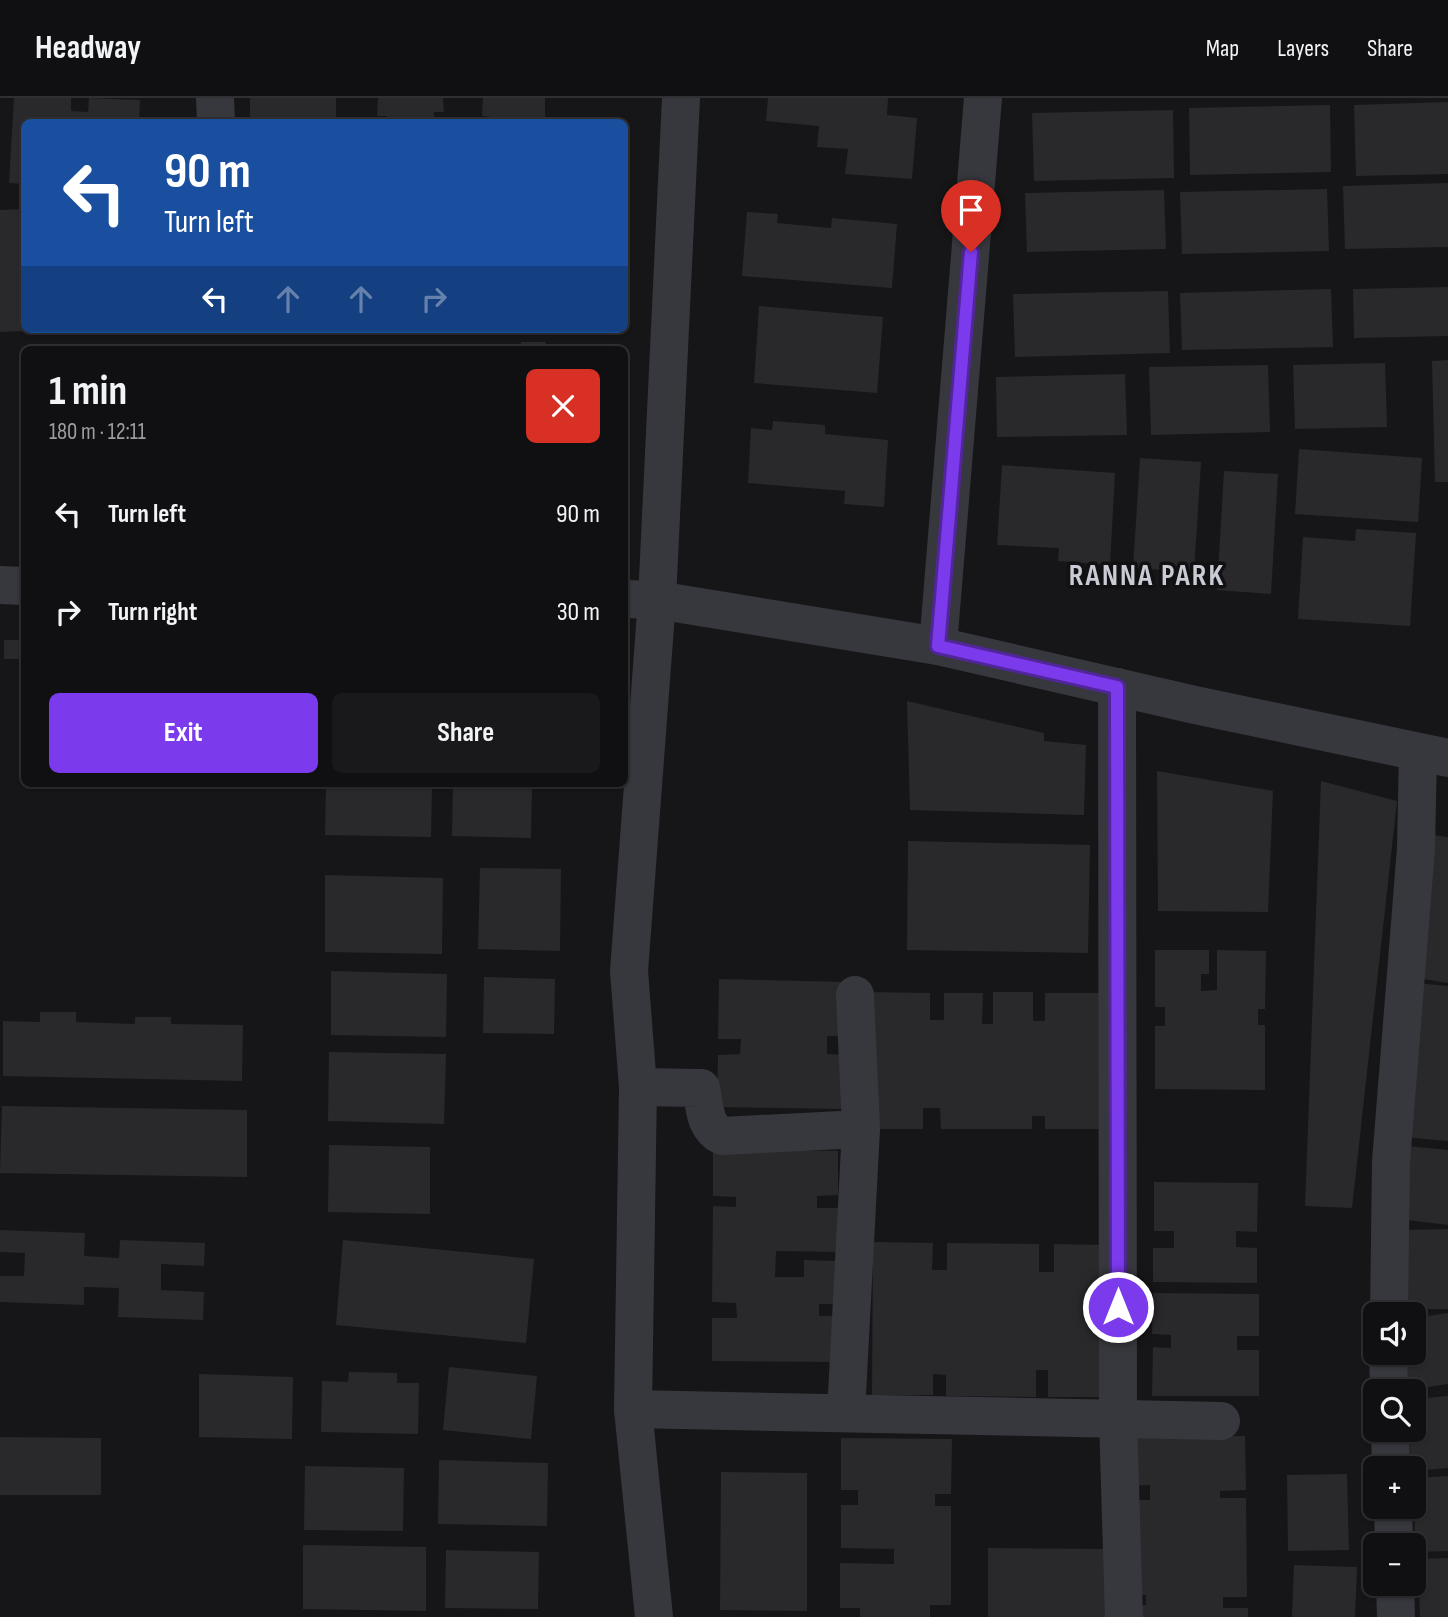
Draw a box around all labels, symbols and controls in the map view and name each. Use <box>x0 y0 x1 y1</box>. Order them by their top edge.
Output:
text: Headway <box>35 28 141 68</box>
text: Map <box>1206 34 1239 63</box>
text: Layers <box>1277 34 1329 63</box>
text: Share <box>1367 34 1413 63</box>
text: 90 m <box>164 143 251 202</box>
icon: left <box>49 147 140 238</box>
pin <box>941 180 1001 252</box>
icon: arrive <box>952 191 990 229</box>
text: Turn left <box>164 203 254 242</box>
icon: left <box>196 280 234 318</box>
icon: ahead <box>269 280 307 318</box>
icon: ahead <box>342 280 380 318</box>
icon: right <box>415 280 453 318</box>
text: 1 min <box>49 366 127 417</box>
button: close <box>526 369 600 443</box>
text: 180 m · 12:11 <box>49 418 146 446</box>
icon: left <box>49 495 87 533</box>
text: Turn left <box>108 499 186 530</box>
text: 90 m <box>556 499 600 530</box>
district label: RANNA PARK <box>1069 558 1225 594</box>
icon: right <box>49 593 87 631</box>
text: Turn right <box>108 597 197 628</box>
text: 30 m <box>557 597 600 628</box>
button: Exit <box>49 693 318 773</box>
button: Share <box>332 693 600 773</box>
position arrow <box>1081 1270 1155 1344</box>
map controls <box>1363 1302 1426 1596</box>
button: sound <box>1363 1302 1426 1365</box>
button: search <box>1363 1379 1426 1442</box>
button: + <box>1363 1456 1426 1519</box>
button: − <box>1363 1533 1426 1596</box>

